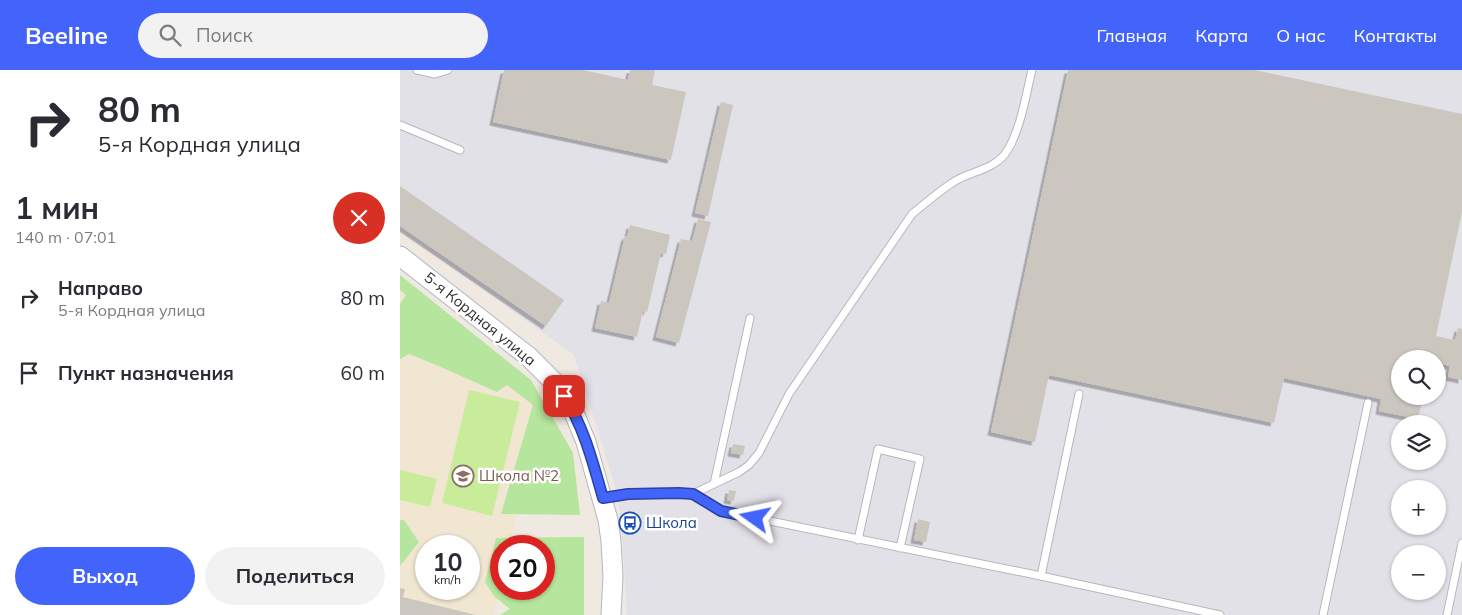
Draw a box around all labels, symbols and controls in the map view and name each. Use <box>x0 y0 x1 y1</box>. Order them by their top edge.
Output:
search box <box>138 13 488 58</box>
text: Beeline <box>25 20 108 50</box>
icon: search <box>156 21 184 49</box>
text: Поиск <box>196 23 253 47</box>
text: Главная <box>1097 24 1167 47</box>
text: Карта <box>1195 24 1248 47</box>
text: О нас <box>1276 24 1326 47</box>
text: Контакты <box>1354 24 1437 47</box>
text: 80 m <box>98 87 181 131</box>
icon: right <box>15 90 80 155</box>
text: 5-я Кордная улица <box>98 130 301 158</box>
text: 1 мин <box>15 189 99 227</box>
button: close <box>333 192 385 244</box>
text: 140 m · 07:01 <box>15 227 116 247</box>
street label: 5-я Кордная улица <box>421 268 540 370</box>
text: Направо <box>58 276 143 300</box>
icon: right <box>15 284 43 312</box>
text: 80 m <box>341 286 385 310</box>
text: 5-я Кордная улица <box>58 300 206 320</box>
map controls <box>1391 350 1446 600</box>
button: search <box>1391 350 1446 405</box>
icon: arrive <box>15 359 43 387</box>
text: Пункт назначения <box>58 361 234 385</box>
text: 60 m <box>341 361 385 385</box>
pin <box>543 375 585 417</box>
icon: arrive <box>550 382 578 410</box>
button: layers <box>1391 415 1446 470</box>
school or university icon: Школа №2 <box>451 464 475 488</box>
place label: Школа №2 <box>479 466 559 485</box>
button: + <box>1391 480 1446 535</box>
position arrow <box>728 491 780 543</box>
bus stop icon: Школа <box>618 511 642 535</box>
place label: Школа <box>646 513 697 532</box>
speed limit sign: 20 <box>490 535 555 600</box>
button: − <box>1391 545 1446 600</box>
text: 10 <box>432 546 463 577</box>
button: Выход <box>15 547 195 605</box>
button: Поделиться <box>205 547 385 605</box>
text: km/h <box>434 572 461 587</box>

